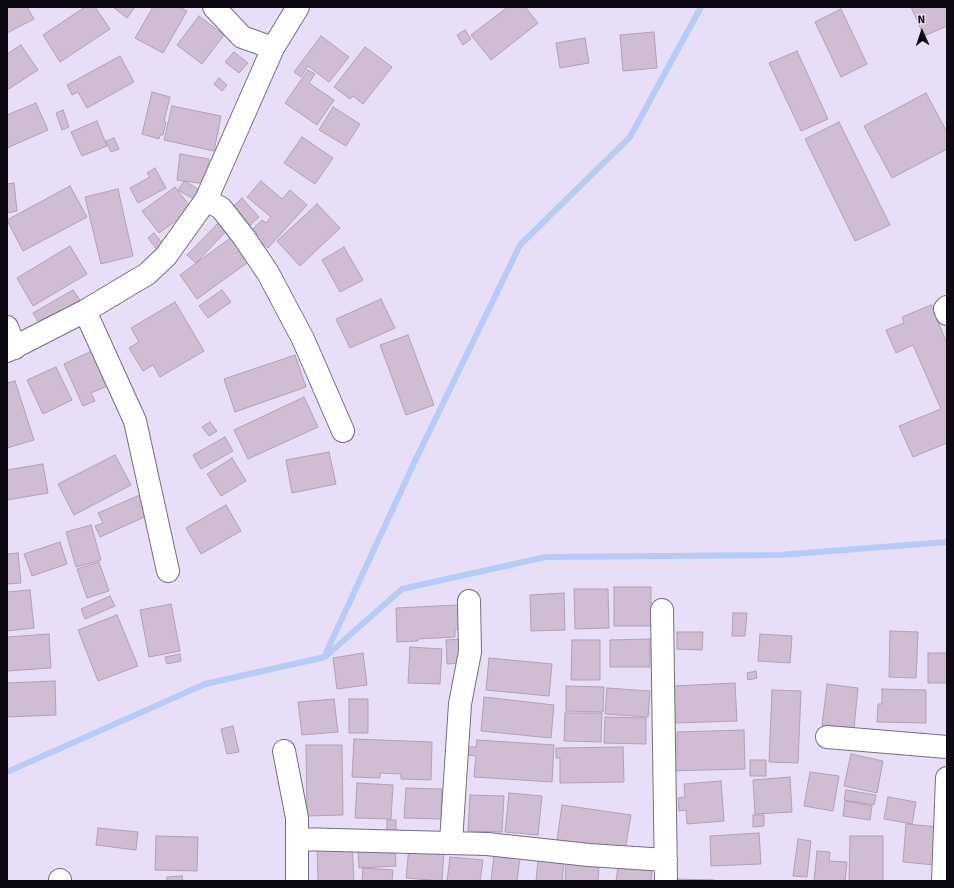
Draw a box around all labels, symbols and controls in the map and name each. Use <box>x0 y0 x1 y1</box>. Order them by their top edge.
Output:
north arrow <box>902 12 942 52</box>
text: N <box>917 13 926 26</box>

